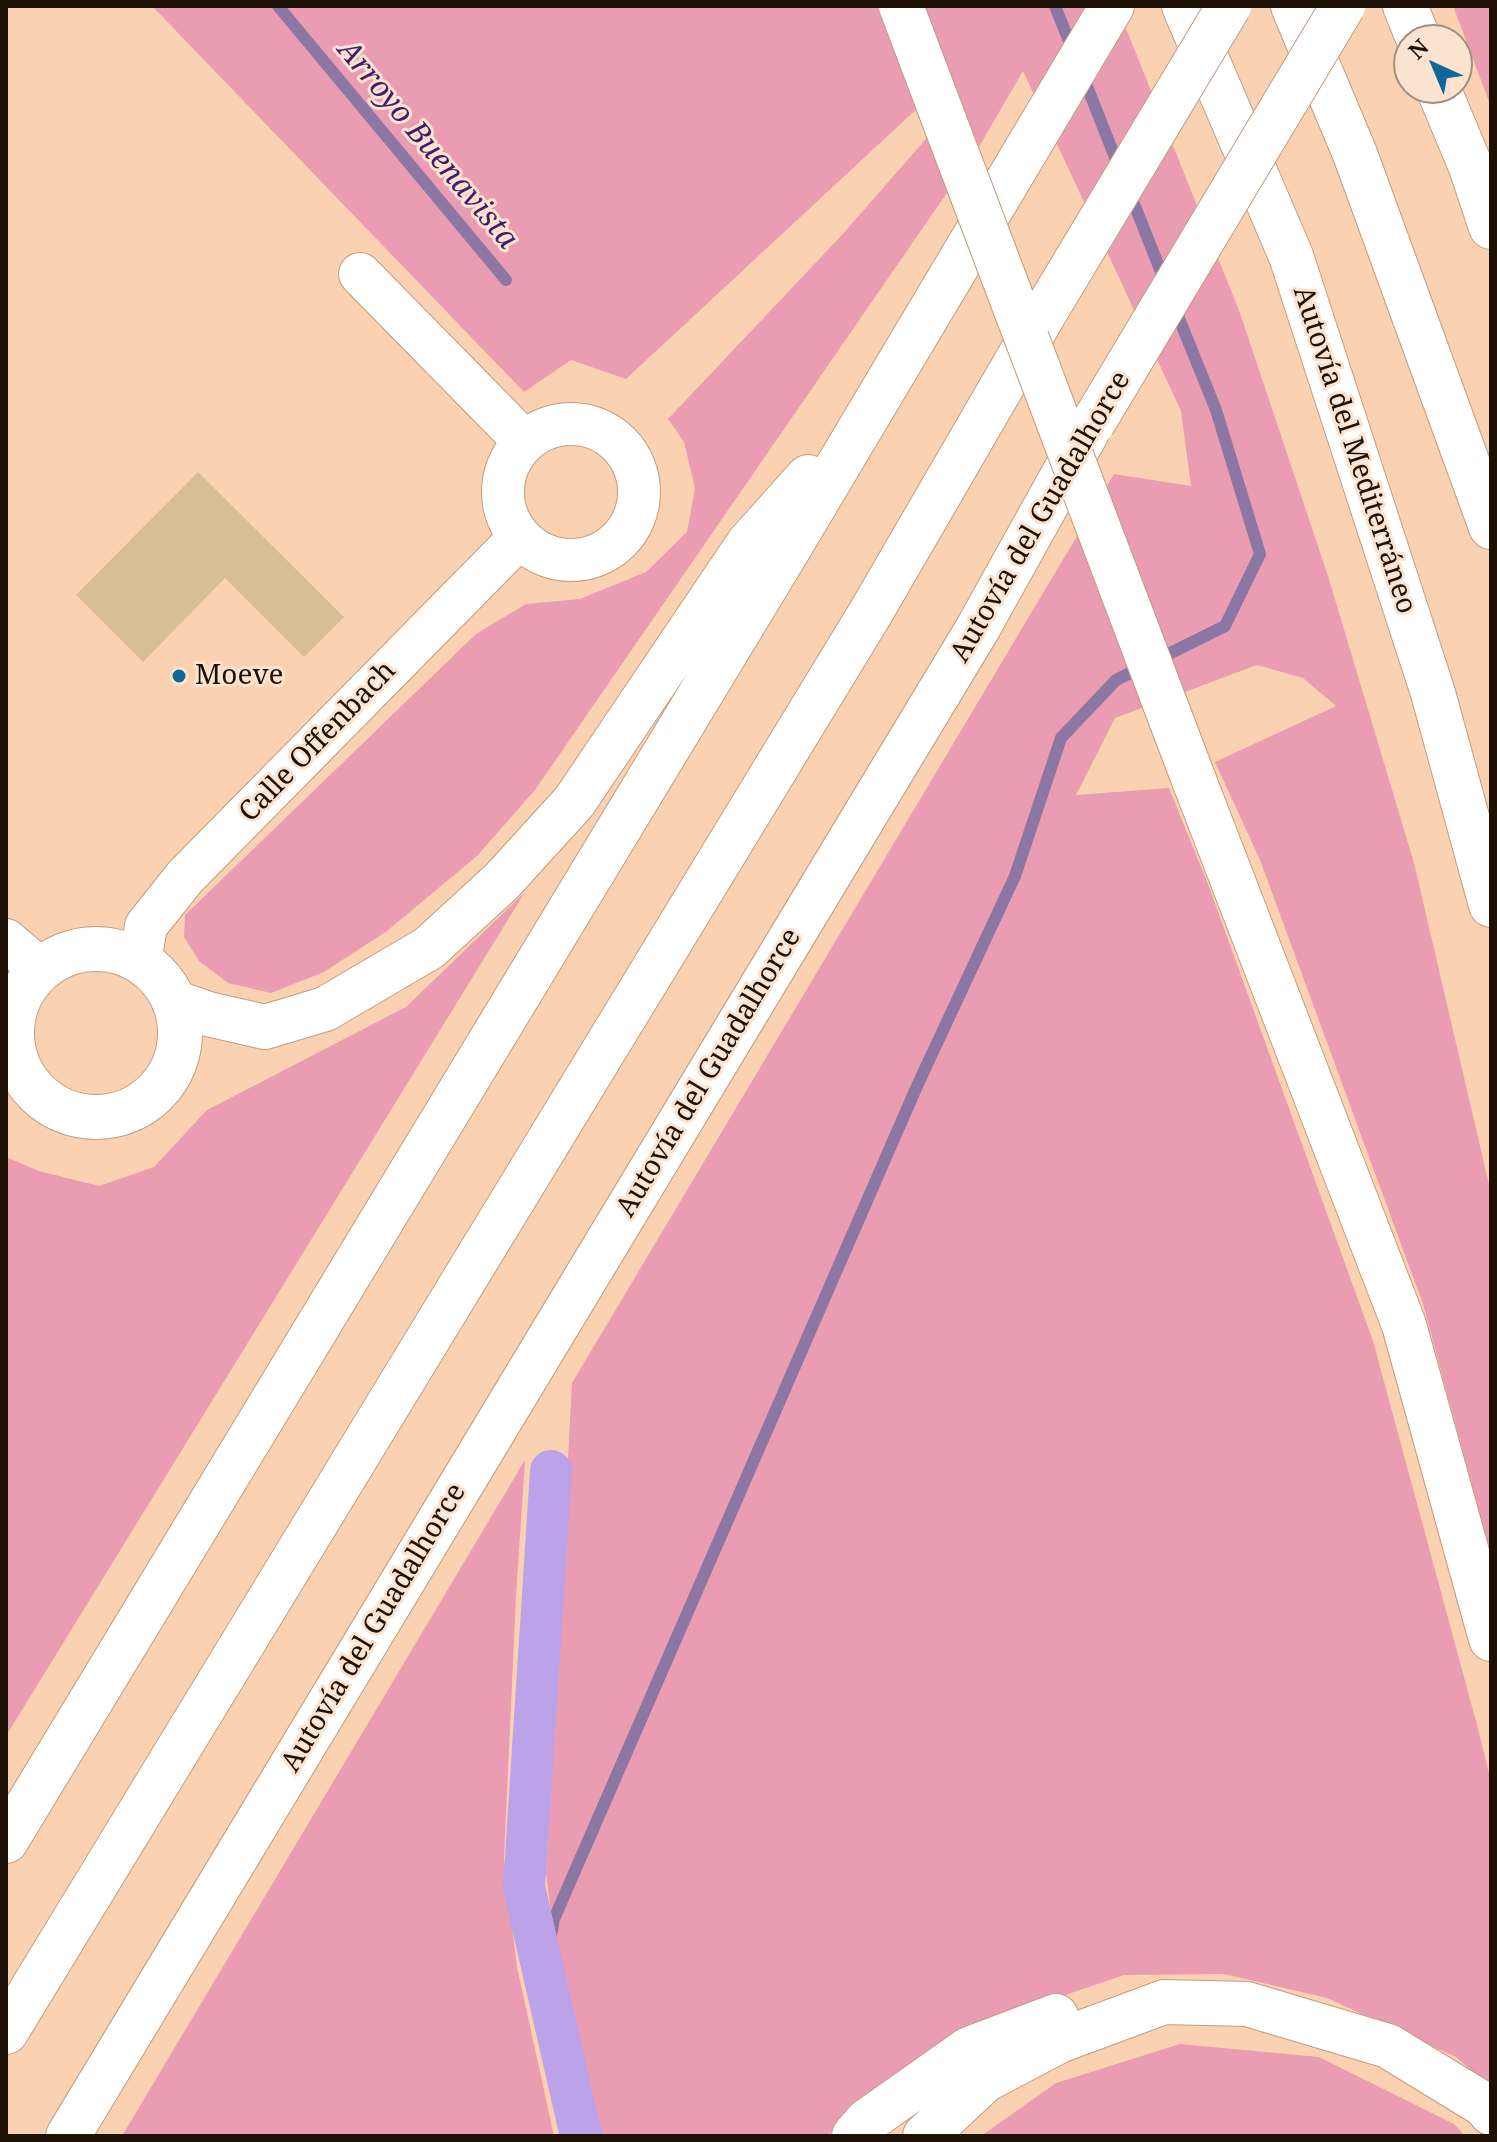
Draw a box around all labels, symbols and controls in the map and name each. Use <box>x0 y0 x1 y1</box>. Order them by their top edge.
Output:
north arrow <box>1393 24 1473 104</box>
text: N <box>1401 31 1434 65</box>
water label: Arroyo Buenavista <box>329 33 525 257</box>
street label: Autovía del Mediterráneo <box>1285 282 1423 618</box>
street label: Autovía del Guadalhorce <box>944 366 1138 668</box>
street label: Calle Offenbach <box>233 655 403 829</box>
place label: Moeve <box>195 659 284 693</box>
marker: Moeve <box>170 667 188 685</box>
street label: Autovía del Guadalhorce <box>610 923 808 1223</box>
street label: Autovía del Guadalhorce <box>275 1478 473 1778</box>

